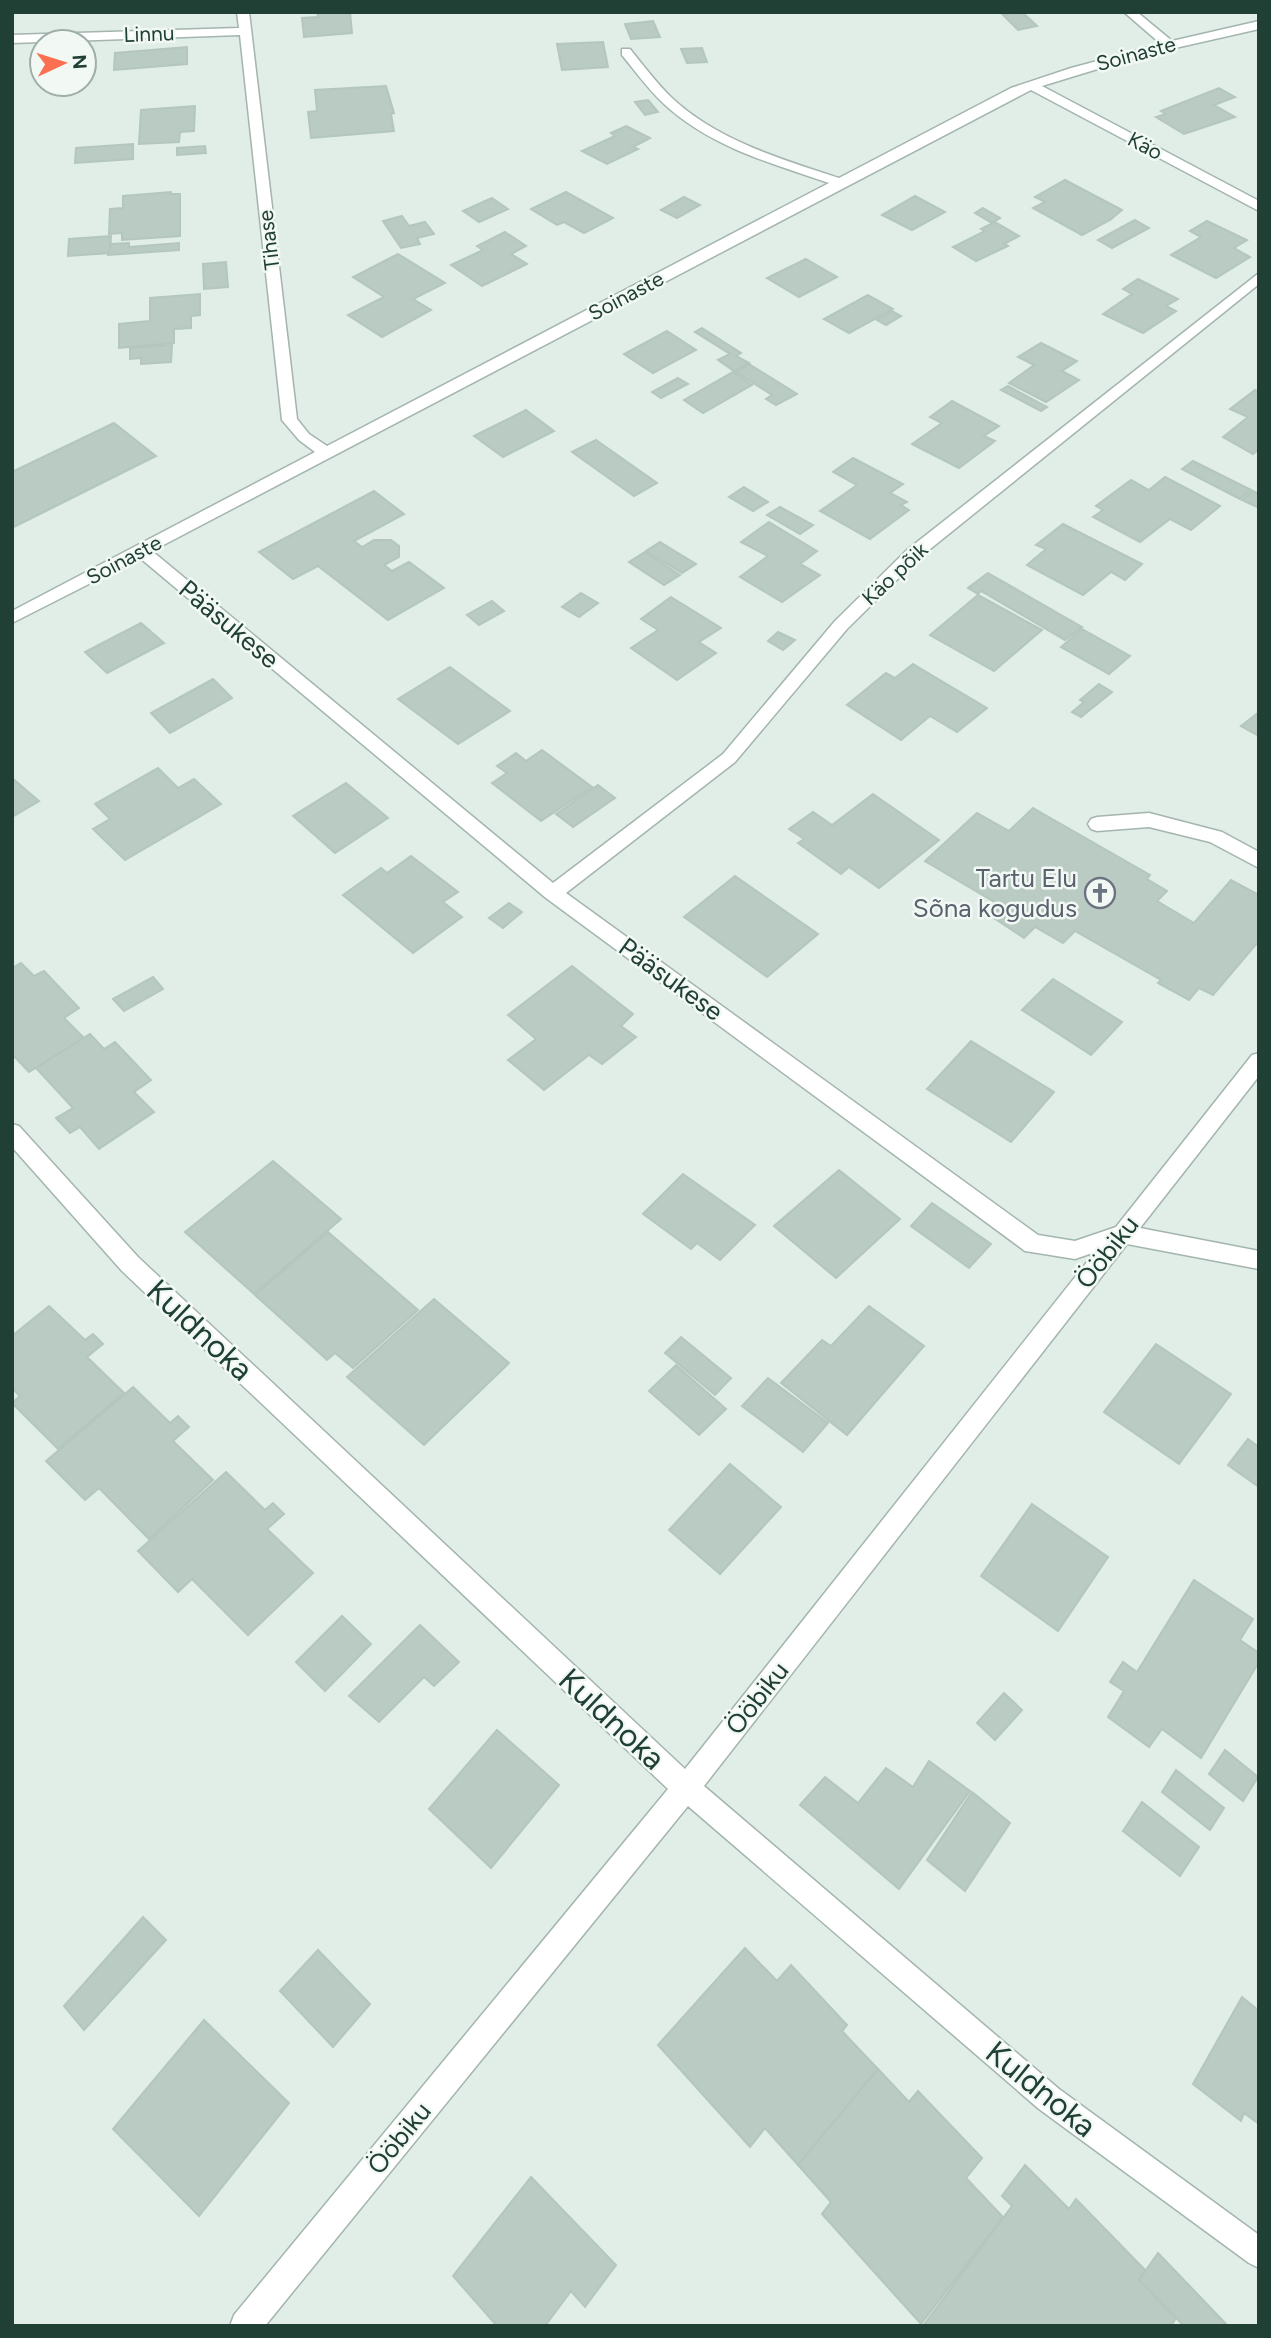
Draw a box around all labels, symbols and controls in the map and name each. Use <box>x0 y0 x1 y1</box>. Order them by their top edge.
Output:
street label: Linnu <box>123 20 175 47</box>
north arrow <box>28 28 98 98</box>
street label: Soinaste <box>1093 31 1178 76</box>
text: N <box>67 54 91 70</box>
street label: Käo <box>1124 126 1167 165</box>
street label: Tihase <box>252 209 285 271</box>
street label: Soinaste <box>584 265 668 326</box>
street label: Soinaste <box>82 529 166 590</box>
street label: Käo põik <box>857 536 933 610</box>
street label: Pääsukese <box>172 573 286 675</box>
place label: Tartu Elu Sõna kogudus <box>913 862 1077 924</box>
church icon: Tartu Elu Sõna kogudus <box>1083 876 1117 910</box>
street label: Pääsukese <box>613 930 729 1028</box>
street label: Ööbiku <box>1069 1209 1145 1295</box>
street label: Kuldnoka <box>139 1271 261 1389</box>
street label: Ööbiku <box>719 1655 795 1741</box>
street label: Kuldnoka <box>551 1660 673 1778</box>
street label: Kuldnoka <box>978 2033 1104 2145</box>
street label: Ööbiku <box>360 2095 438 2181</box>

